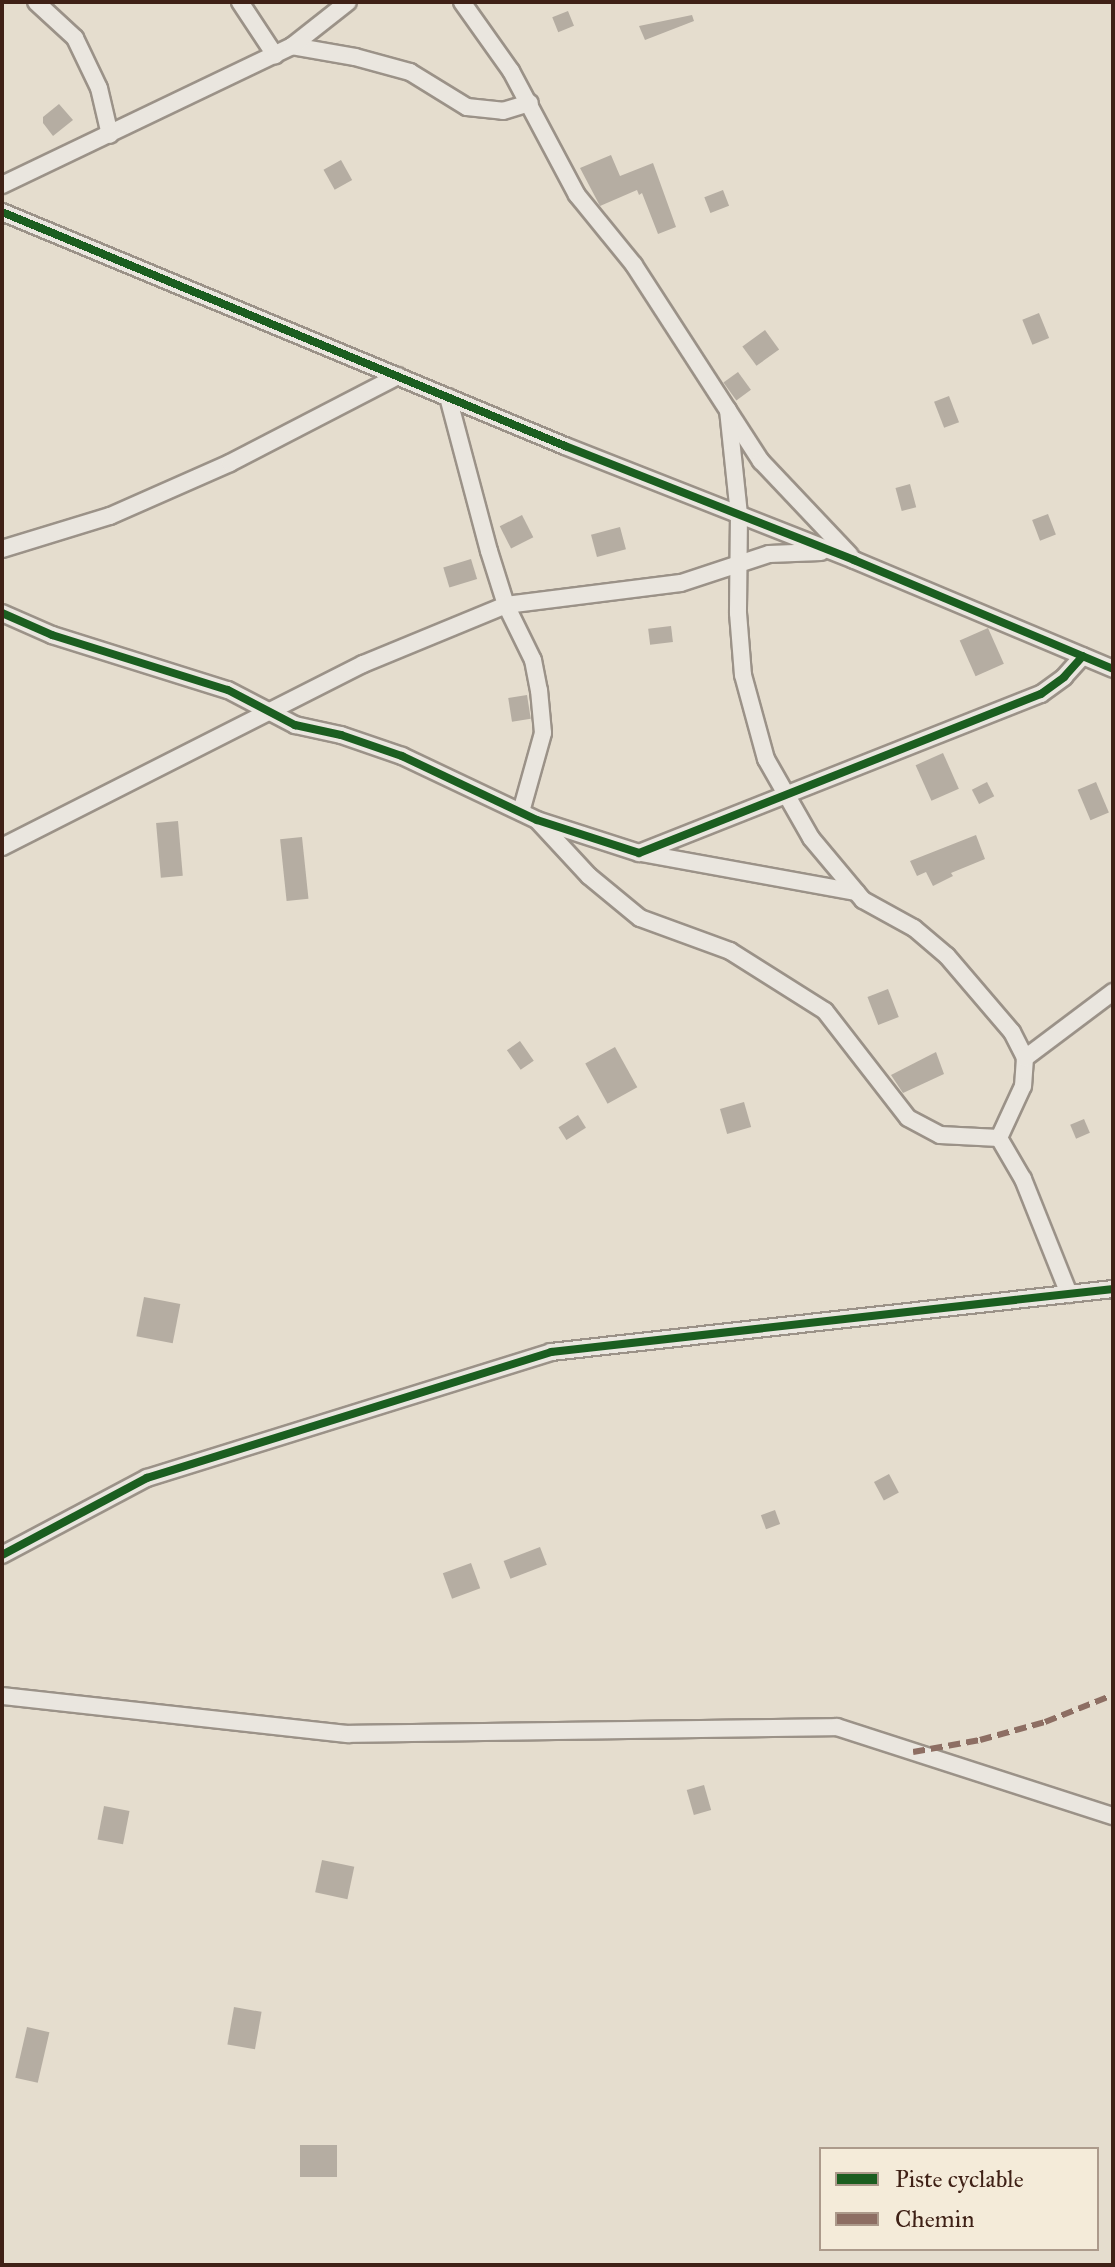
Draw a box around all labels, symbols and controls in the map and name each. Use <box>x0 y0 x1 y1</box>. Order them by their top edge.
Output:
legend <box>819 2147 1099 2251</box>
text: Piste cyclable <box>895 2164 1024 2194</box>
text: Chemin <box>895 2204 974 2234</box>

